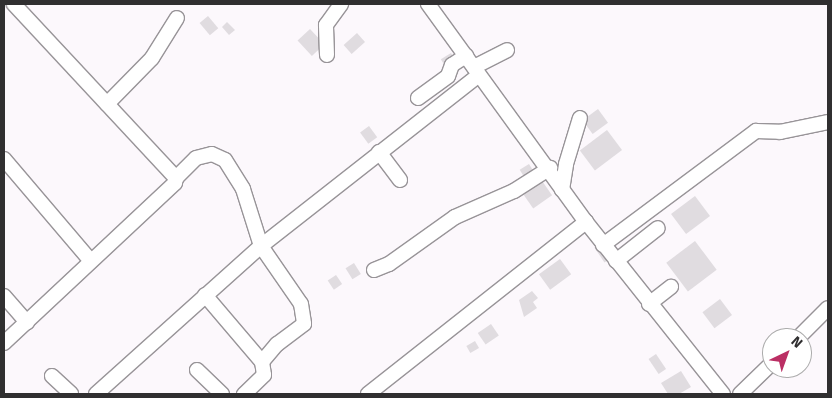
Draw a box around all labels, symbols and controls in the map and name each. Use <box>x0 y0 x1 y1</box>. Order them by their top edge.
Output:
north arrow <box>762 328 812 378</box>
text: N <box>788 333 806 352</box>

